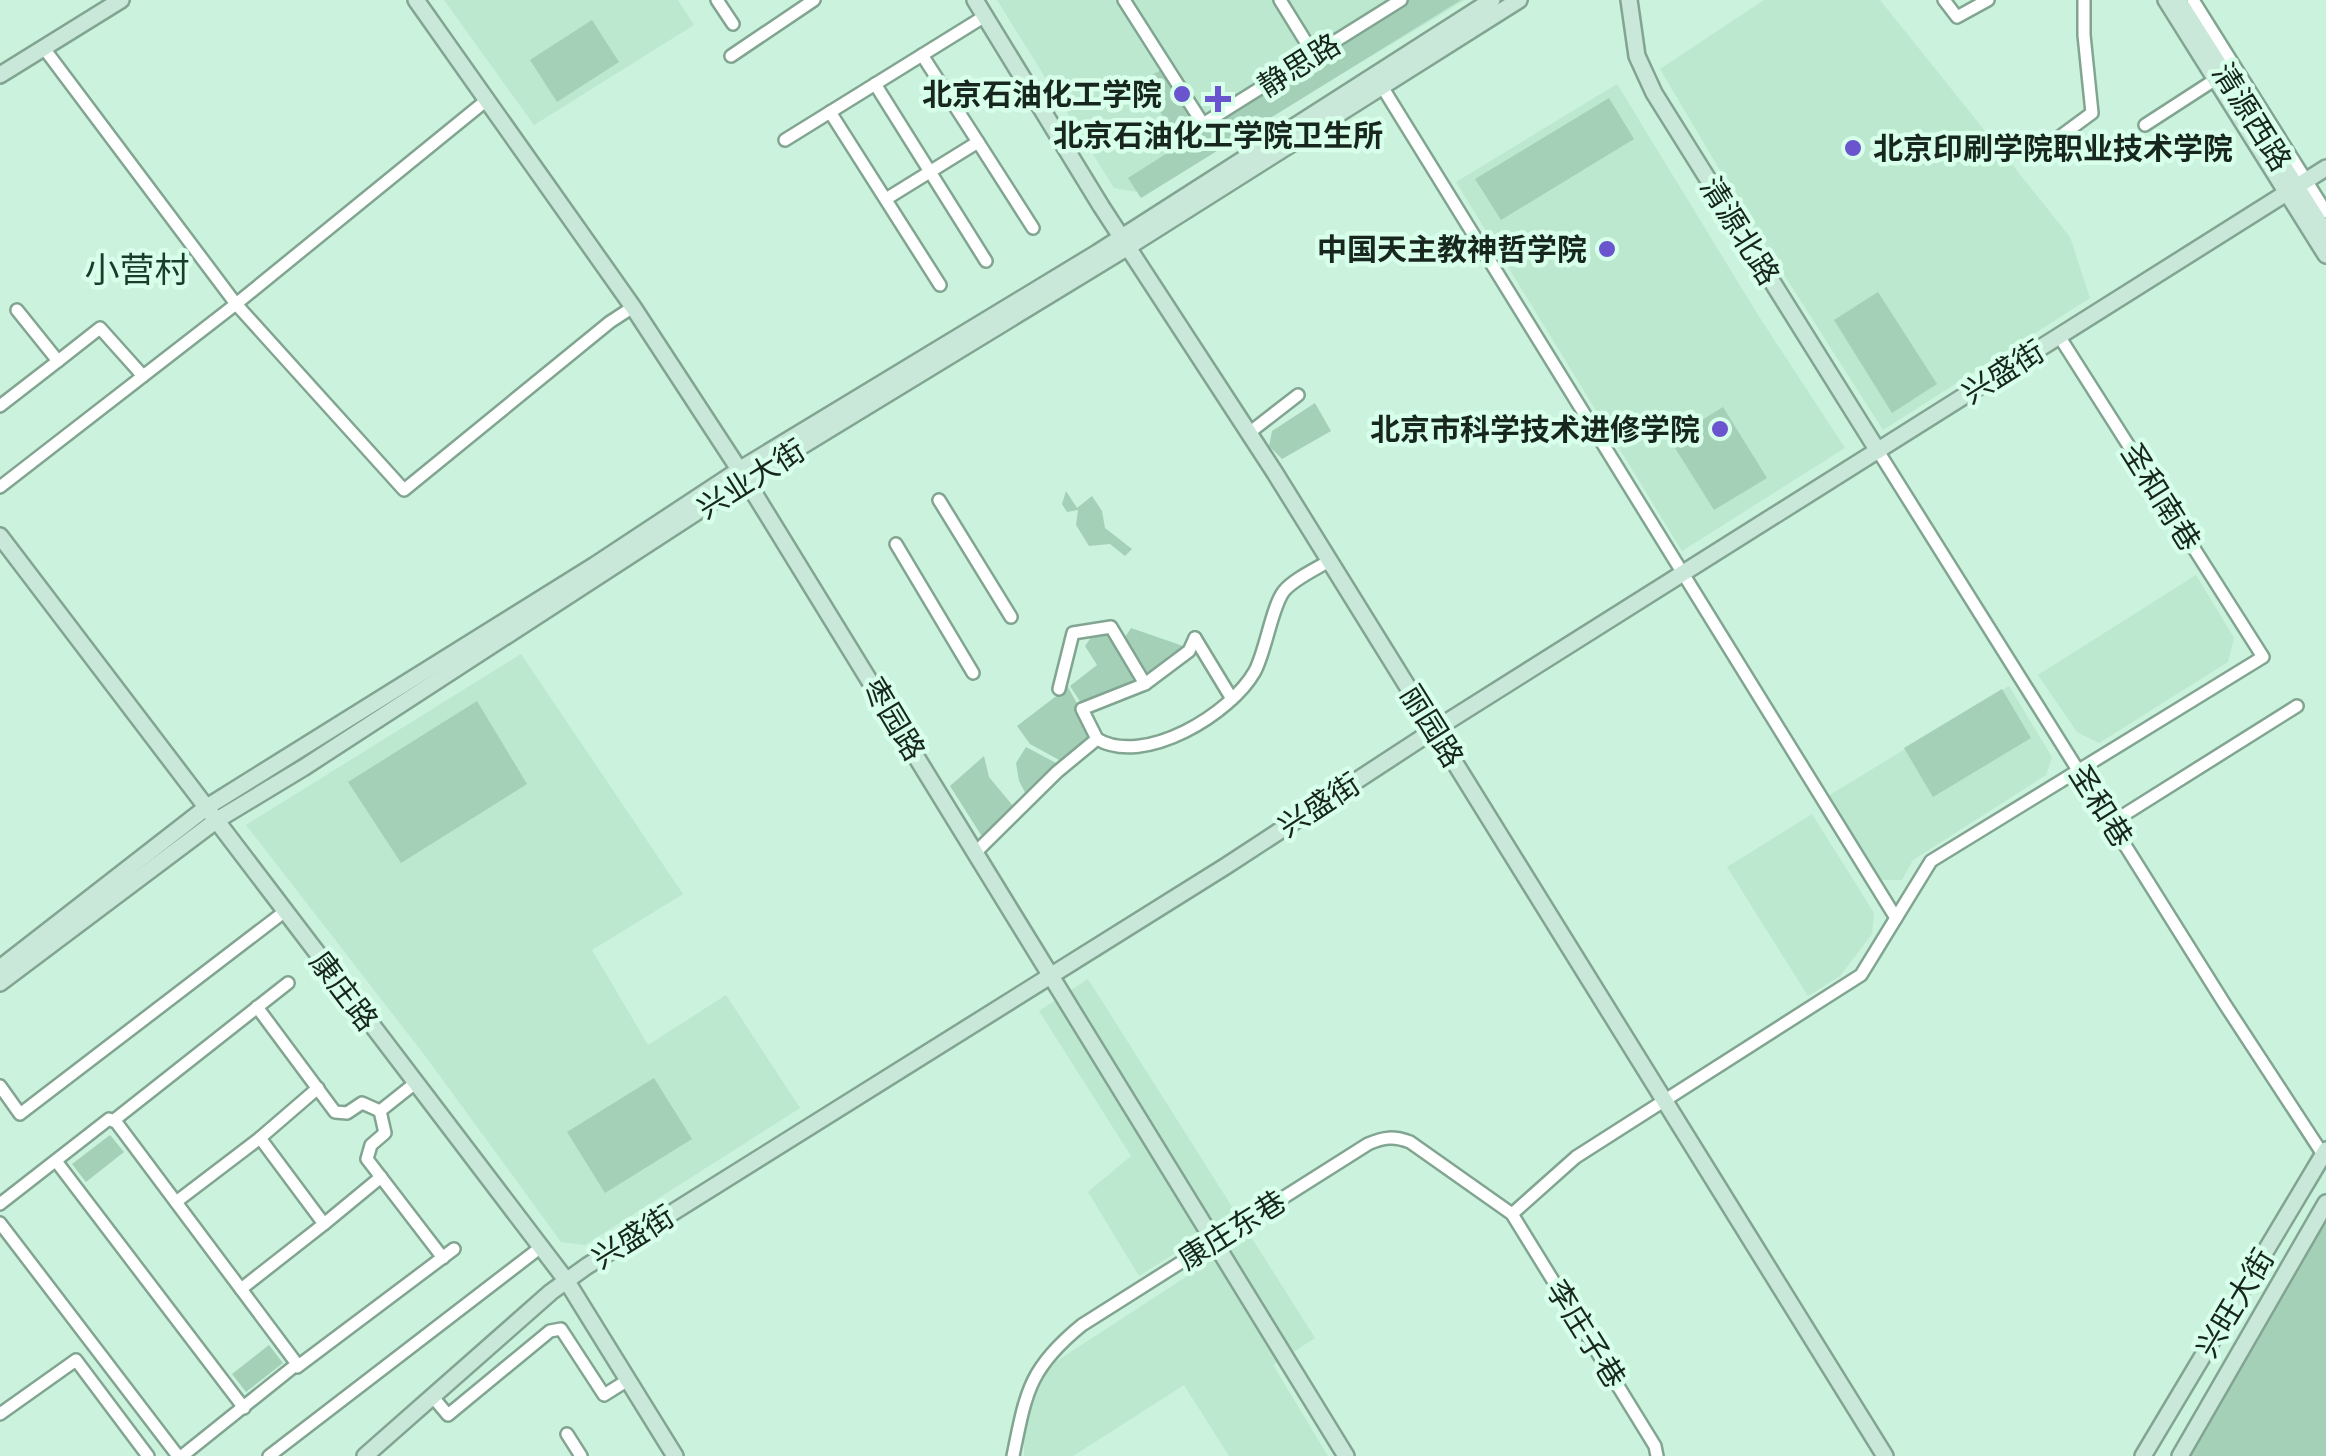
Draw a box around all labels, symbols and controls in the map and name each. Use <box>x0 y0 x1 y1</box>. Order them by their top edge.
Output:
street label: 静思路 <box>1251 25 1347 105</box>
street label: 清源西路 <box>2205 56 2299 178</box>
place label: 北京石油化工学院 <box>922 76 1162 113</box>
marker: 北京石油化工学院 <box>1171 83 1193 105</box>
marker: 北京石油化工学院卫生所 <box>1205 86 1231 112</box>
place label: 北京石油化工学院卫生所 <box>1053 117 1383 154</box>
place label: 北京印刷学院职业技术学院 <box>1873 130 2233 167</box>
marker: 北京印刷学院职业技术学院 <box>1842 137 1864 159</box>
street label: 清源北路 <box>1693 170 1787 292</box>
place label: 中国天主教神哲学院 <box>1317 231 1587 268</box>
marker: 中国天主教神哲学院 <box>1596 238 1618 260</box>
district label: 小营村 <box>84 249 190 291</box>
street label: 兴盛街 <box>1955 332 2051 412</box>
place label: 北京市科学技术进修学院 <box>1370 411 1700 448</box>
marker: 北京市科学技术进修学院 <box>1709 418 1731 440</box>
street label: 兴业大街 <box>690 432 812 526</box>
street label: 圣和南巷 <box>2114 436 2208 558</box>
street label: 枣园路 <box>855 671 933 767</box>
street label: 丽园路 <box>1392 678 1472 774</box>
street label: 圣和巷 <box>2061 758 2141 854</box>
street label: 兴盛街 <box>1271 765 1367 845</box>
street label: 康庄路 <box>302 944 386 1038</box>
street label: 康庄东巷 <box>1171 1183 1293 1277</box>
street label: 兴盛街 <box>585 1197 681 1277</box>
street label: 兴旺大街 <box>2188 1242 2282 1364</box>
street label: 李庄子巷 <box>1539 1273 1633 1395</box>

